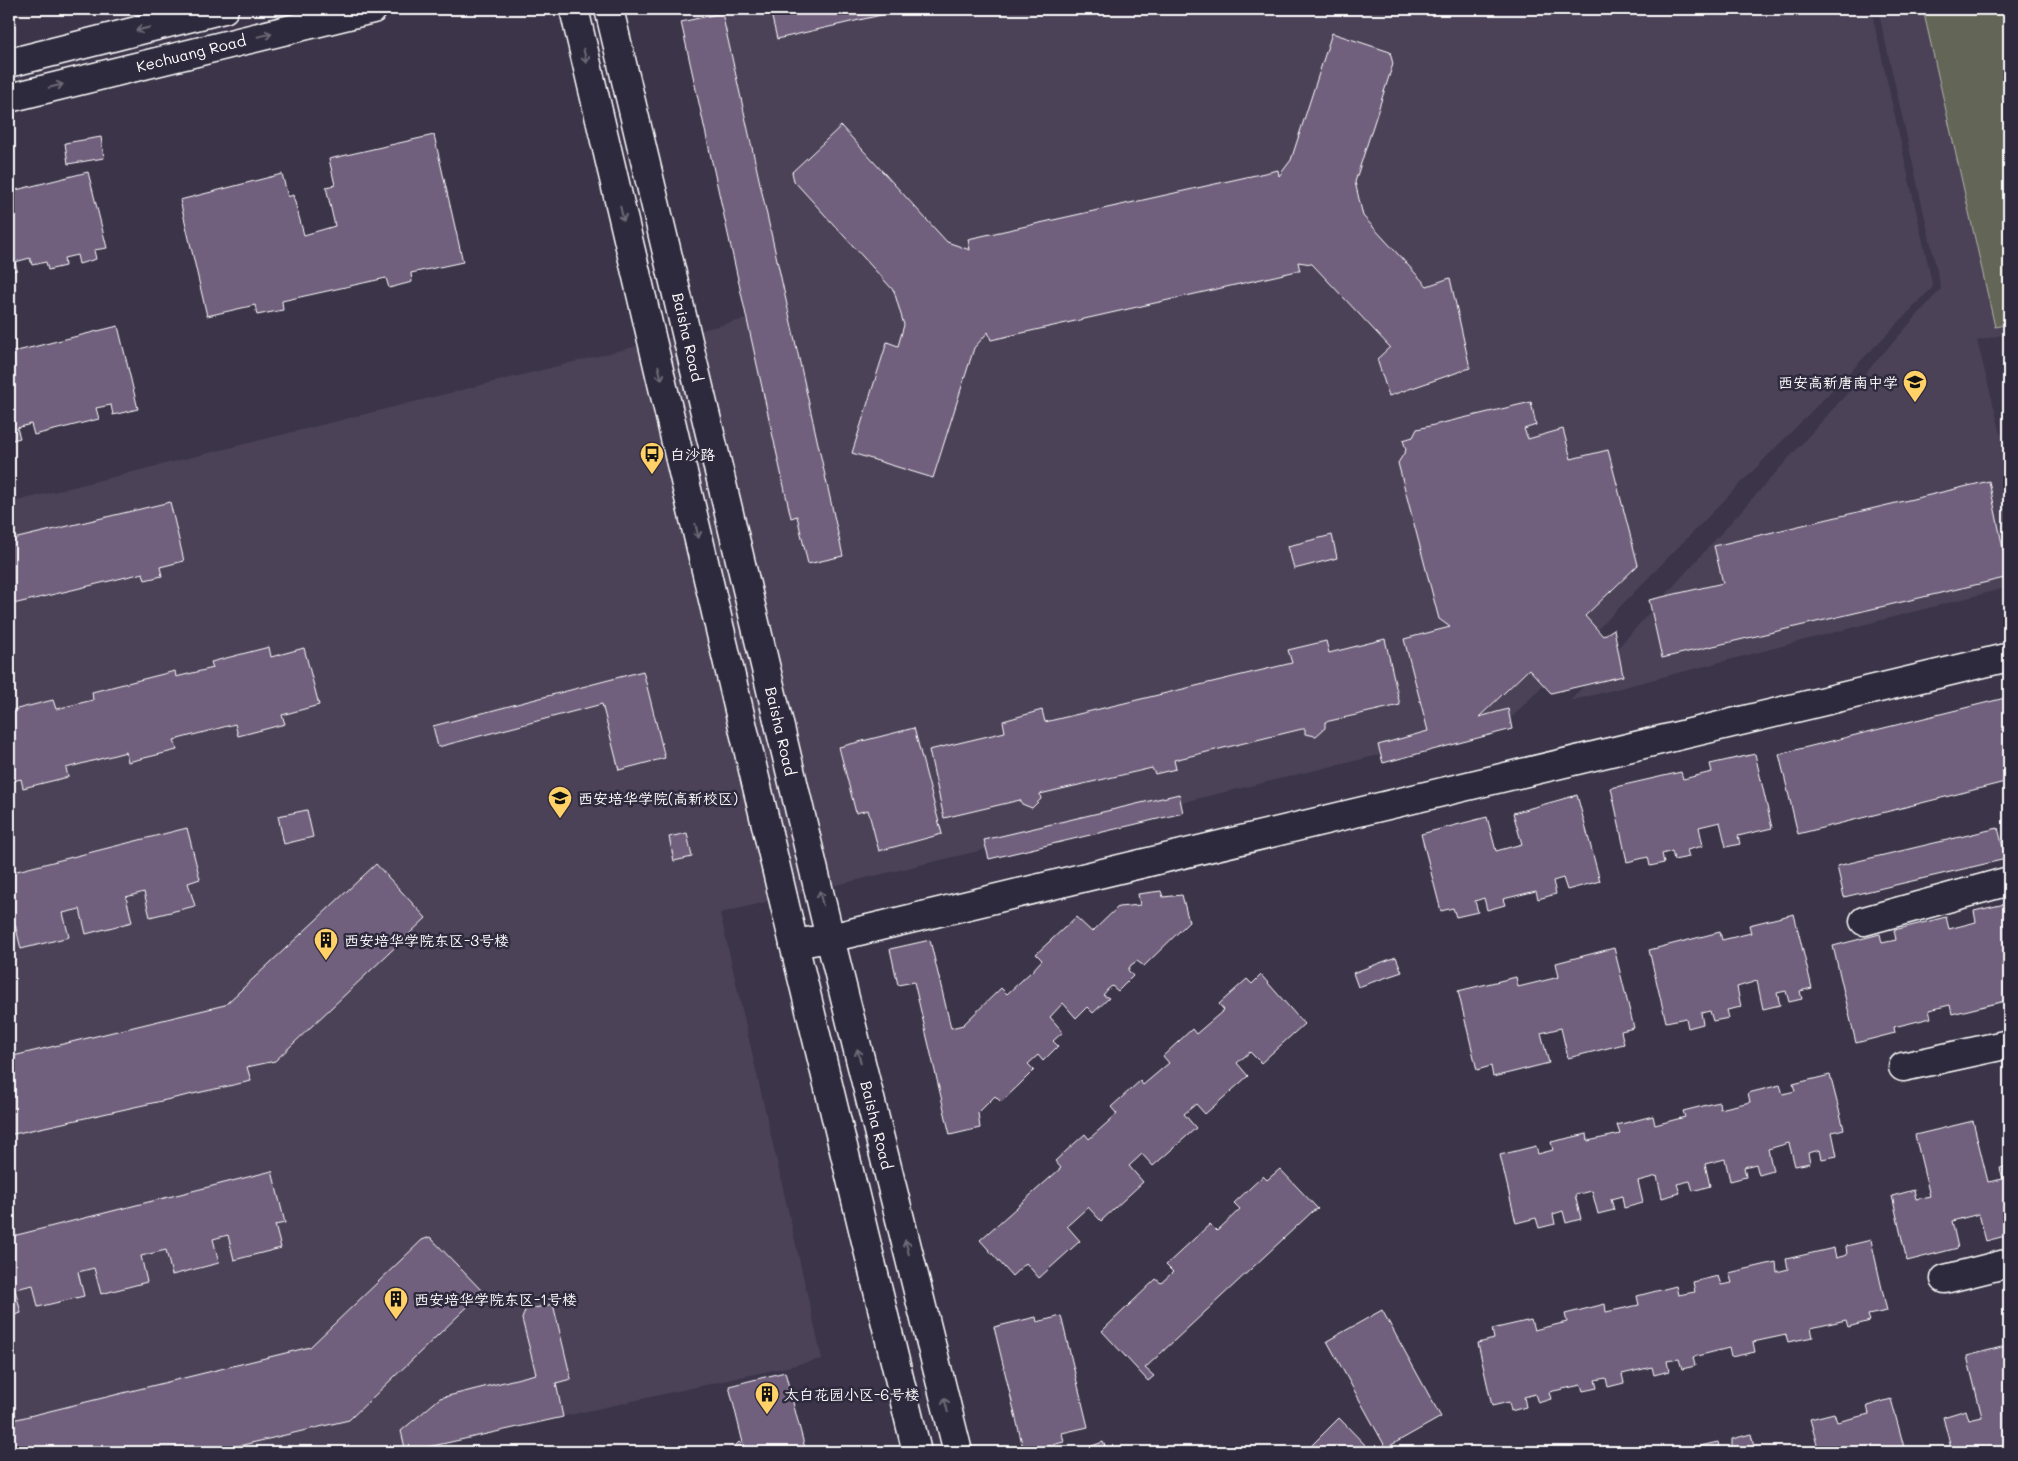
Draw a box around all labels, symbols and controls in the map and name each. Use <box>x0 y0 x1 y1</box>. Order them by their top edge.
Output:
one-way arrow <box>136 25 152 34</box>
street label: Kechuang Road <box>134 30 248 76</box>
one-way arrow <box>256 30 272 39</box>
one-way arrow <box>581 48 590 64</box>
one-way arrow <box>48 81 64 91</box>
one-way arrow <box>618 206 627 222</box>
street label: Baisha Road <box>668 291 708 383</box>
one-way arrow <box>656 364 665 380</box>
school or university icon: 西安高新唐南中学 <box>1902 369 1928 403</box>
place label: 西安高新唐南中学 <box>1778 372 1898 392</box>
bus stop icon: 白沙路 <box>639 441 665 475</box>
place label: 白沙路 <box>670 444 715 464</box>
one-way arrow <box>693 522 702 538</box>
street label: Baisha Road <box>761 685 801 777</box>
school or university icon: 西安培华学院(高新校区) <box>547 785 573 819</box>
place label: 西安培华学院(高新校区) <box>578 788 738 808</box>
one-way arrow <box>816 890 825 906</box>
building icon: 西安培华学院东区-3号楼 <box>313 927 339 961</box>
place label: 西安培华学院东区-3号楼 <box>344 930 509 950</box>
one-way arrow <box>854 1048 863 1064</box>
street label: Baisha Road <box>856 1079 898 1171</box>
one-way arrow <box>902 1240 911 1256</box>
building icon: 西安培华学院东区-1号楼 <box>383 1286 409 1320</box>
place label: 西安培华学院东区-1号楼 <box>414 1289 577 1309</box>
building icon: 太白花园小区-6号楼 <box>754 1381 780 1415</box>
place label: 太白花园小区-6号楼 <box>784 1384 919 1404</box>
one-way arrow <box>941 1397 950 1413</box>

